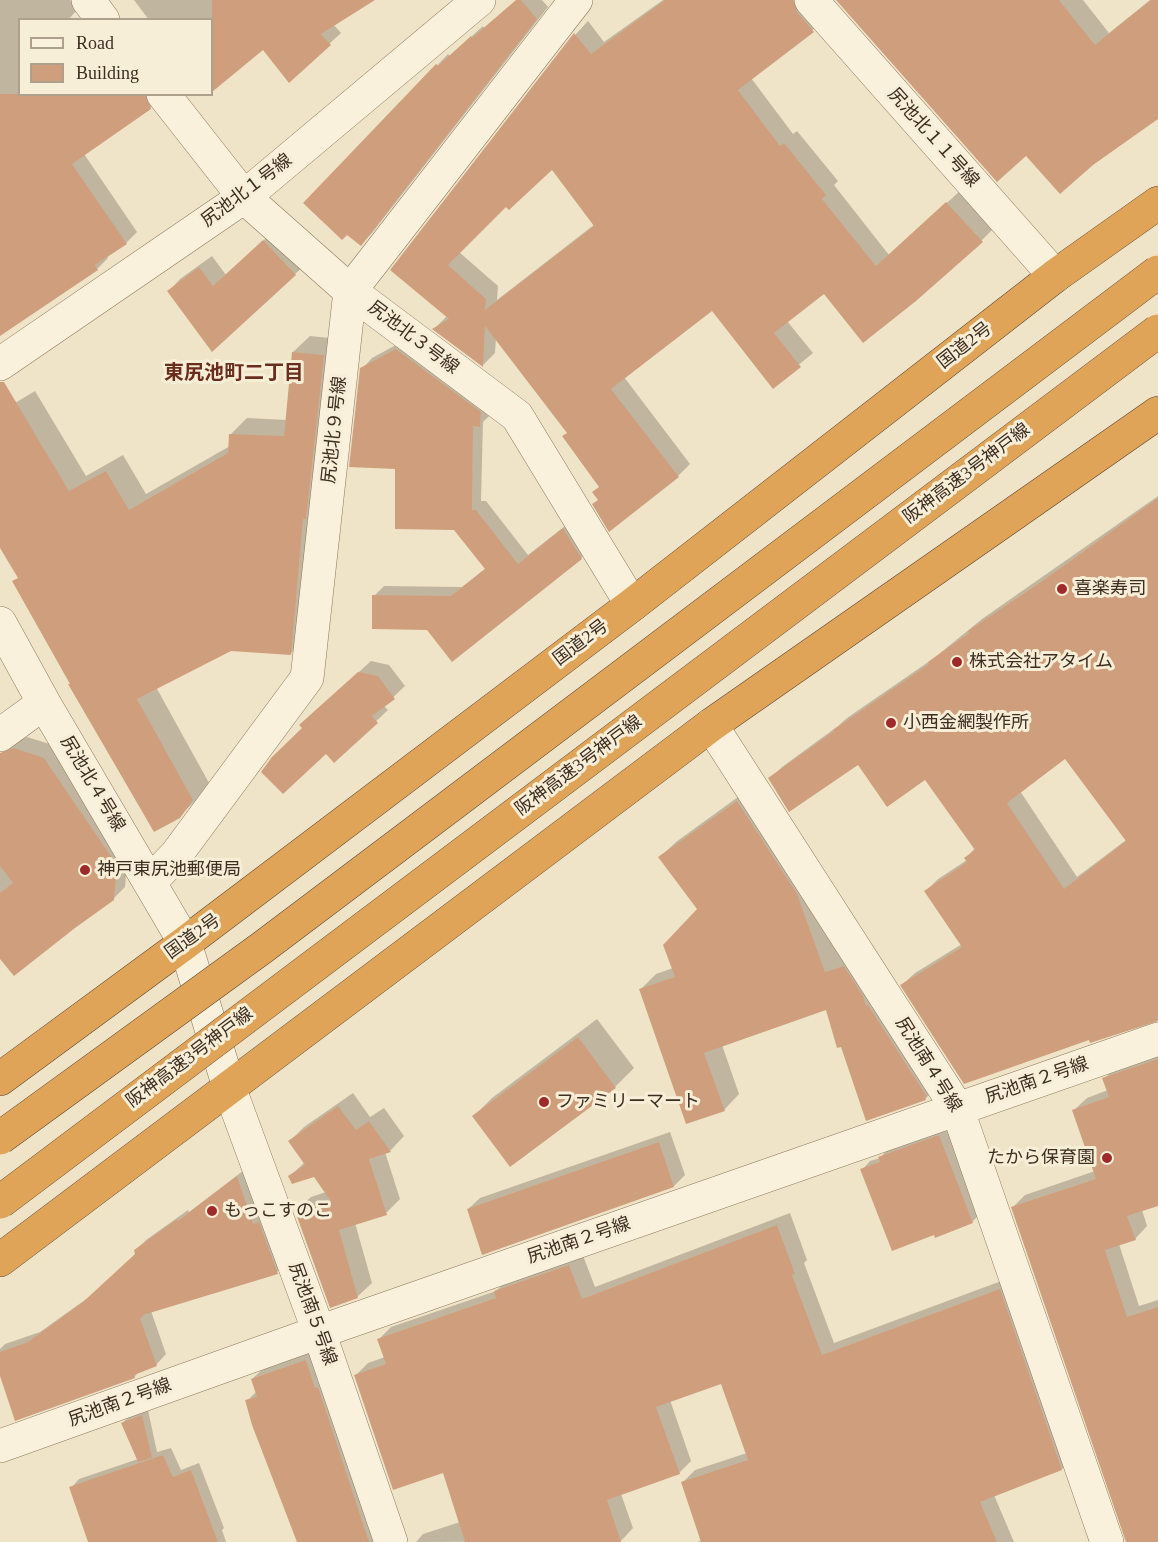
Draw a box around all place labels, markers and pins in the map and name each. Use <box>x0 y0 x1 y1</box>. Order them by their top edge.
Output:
place label: 喜楽寿司 <box>1074 578 1146 600</box>
marker: 喜楽寿司 <box>1055 582 1069 596</box>
place label: 株式会社アタイム <box>969 651 1113 673</box>
marker: 株式会社アタイム <box>950 655 964 669</box>
place label: 小西金網製作所 <box>903 712 1029 734</box>
marker: 小西金網製作所 <box>884 716 898 730</box>
place label: 神戸東尻池郵便局 <box>97 859 241 881</box>
marker: 神戸東尻池郵便局 <box>78 863 92 877</box>
place label: ファミリーマート <box>556 1091 700 1113</box>
marker: ファミリーマート <box>537 1095 551 1109</box>
place label: たから保育園 <box>987 1147 1095 1169</box>
marker: たから保育園 <box>1100 1151 1114 1165</box>
place label: もっこすのこ <box>224 1200 332 1222</box>
marker: もっこすのこ <box>205 1204 219 1218</box>

